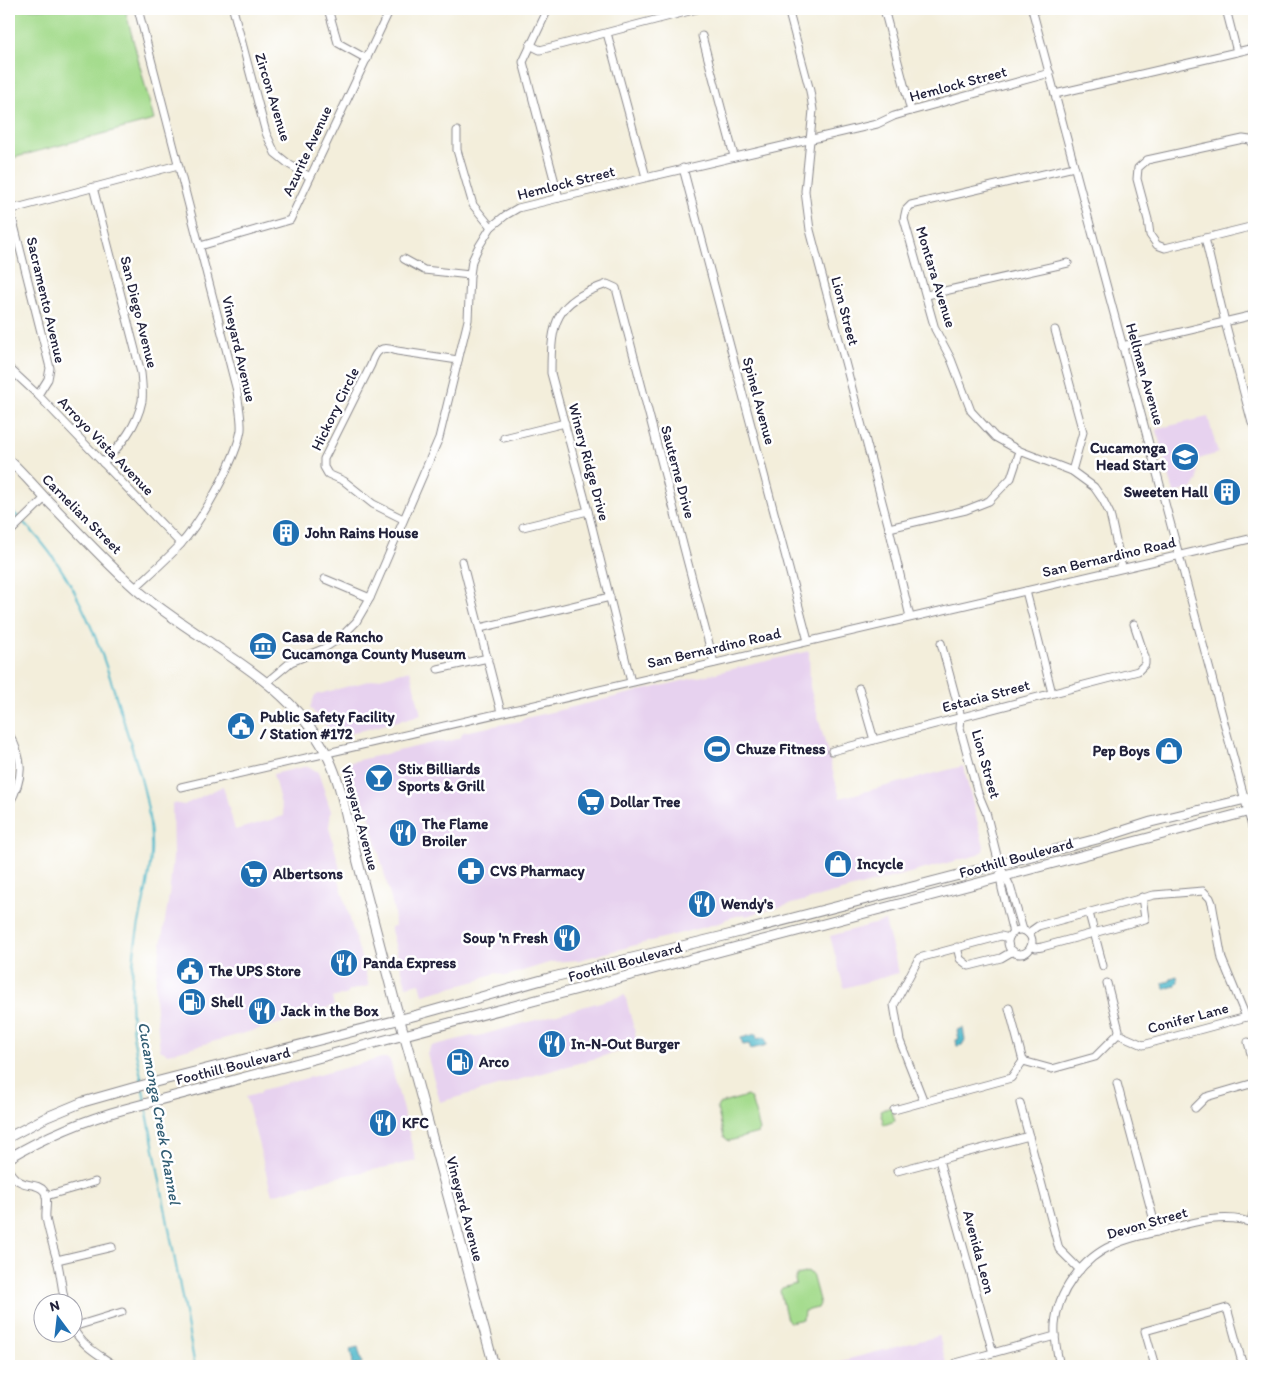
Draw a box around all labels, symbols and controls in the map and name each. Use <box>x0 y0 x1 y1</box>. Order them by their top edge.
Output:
street label: Zircon Avenue <box>251 51 295 143</box>
street label: Hemlock Street <box>907 62 1009 106</box>
street label: Azurite Avenue <box>278 103 336 199</box>
street label: Hemlock Street <box>515 162 617 204</box>
street label: Montara Avenue <box>912 224 960 330</box>
street label: Sacramento Avenue <box>23 235 69 365</box>
street label: San Diego Avenue <box>116 254 162 370</box>
street label: Lion Street <box>827 274 863 348</box>
street label: Vineyard Avenue <box>218 294 260 404</box>
street label: Hellman Avenue <box>1122 321 1168 427</box>
street label: Spinel Avenue <box>739 355 779 447</box>
street label: Hickory Circle <box>307 364 363 454</box>
street label: Arroyo Vista Avenue <box>54 393 158 499</box>
street label: Winery Ridge Drive <box>565 401 613 523</box>
street label: Sauterne Drive <box>657 423 699 521</box>
place label: Cucamonga Head Start <box>1090 439 1166 474</box>
school or university icon: Cucamonga Head Start <box>1170 442 1200 472</box>
street label: Carnelian Street <box>38 470 126 558</box>
building icon: Sweeten Hall <box>1212 477 1242 507</box>
place label: Sweeten Hall <box>1124 483 1209 501</box>
building icon: John Rains House <box>271 518 301 548</box>
place label: John Rains House <box>304 524 418 542</box>
street label: San Bernardino Road <box>1040 533 1178 581</box>
street label: San Bernardino Road <box>645 624 783 672</box>
place label: Casa de Rancho Cucamonga County Museum <box>282 628 466 664</box>
museum icon: Casa de Rancho Cucamonga County Museum <box>248 631 278 661</box>
street label: Estacia Street <box>940 676 1032 716</box>
place label: Public Safety Facility / Station #172 <box>259 708 396 743</box>
public building icon: Public Safety Facility / Station #172 <box>226 711 256 741</box>
street label: Lion Street <box>968 727 1005 801</box>
sports icon: Chuze Fitness <box>702 734 732 764</box>
shop icon: Pep Boys <box>1154 736 1184 766</box>
place label: Chuze Fitness <box>736 740 826 758</box>
place label: Pep Boys <box>1093 742 1150 761</box>
place label: Stix Billiards Sports & Grill <box>398 760 486 796</box>
street label: Vineyard Avenue <box>337 763 383 873</box>
bar icon: Stix Billiards Sports & Grill <box>364 763 394 793</box>
supermarket icon: Dollar Tree <box>576 787 606 817</box>
place label: Dollar Tree <box>610 793 681 811</box>
place label: The Flame Broiler <box>421 815 488 850</box>
restaurant icon: The Flame Broiler <box>388 818 418 848</box>
street label: Foothill Boulevard <box>957 834 1075 882</box>
shop icon: Incycle <box>823 849 853 879</box>
place label: Incycle <box>857 855 903 874</box>
pharmacy icon: CVS Pharmacy <box>456 856 486 886</box>
supermarket icon: Albertsons <box>239 859 269 889</box>
place label: CVS Pharmacy <box>490 862 585 881</box>
place label: Albertsons <box>272 865 343 883</box>
restaurant icon: Wendy's <box>687 889 717 919</box>
place label: Wendy's <box>721 895 774 914</box>
restaurant icon: Soup 'n Fresh <box>552 923 582 953</box>
place label: Soup 'n Fresh <box>463 929 548 948</box>
street label: Foothill Boulevard <box>566 938 684 986</box>
restaurant icon: Panda Express <box>329 948 359 978</box>
place label: Panda Express <box>363 954 456 973</box>
public building icon: The UPS Store <box>175 956 205 986</box>
place label: The UPS Store <box>208 962 301 980</box>
fuel station icon: Shell <box>177 987 207 1017</box>
place label: Shell <box>211 993 244 1011</box>
restaurant icon: Jack in the Box <box>247 996 277 1026</box>
street label: Conifer Lane <box>1146 999 1230 1037</box>
place label: Jack in the Box <box>280 1002 379 1020</box>
water label: Cucamonga Creek Channel <box>134 1020 185 1207</box>
restaurant icon: In-N-Out Burger <box>537 1029 567 1059</box>
place label: In-N-Out Burger <box>571 1035 680 1054</box>
street label: Foothill Boulevard <box>174 1043 292 1089</box>
fuel station icon: Arco <box>445 1047 475 1077</box>
place label: Arco <box>478 1053 509 1071</box>
restaurant icon: KFC <box>368 1108 398 1138</box>
place label: KFC <box>402 1114 429 1132</box>
street label: Vineyard Avenue <box>442 1154 488 1264</box>
street label: Devon Street <box>1105 1203 1190 1243</box>
street label: Avenida Leon <box>959 1208 999 1296</box>
north arrow <box>32 1292 82 1342</box>
text: N <box>48 1296 62 1315</box>

